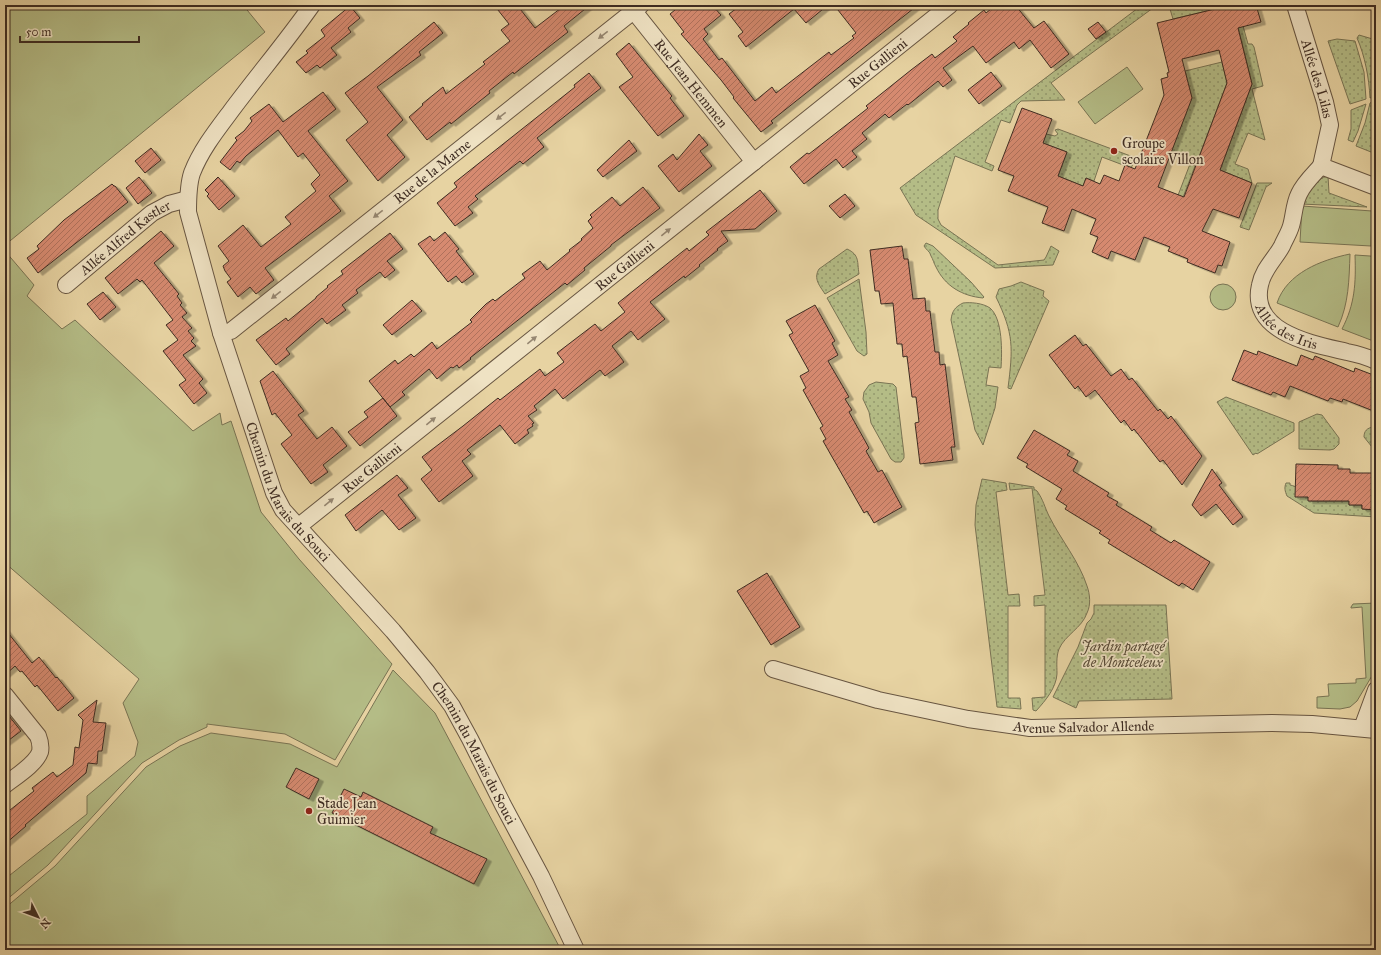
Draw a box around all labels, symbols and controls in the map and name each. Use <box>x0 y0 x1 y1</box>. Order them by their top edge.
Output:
scale bar <box>20 18 139 44</box>
text: 50 m <box>26 25 51 39</box>
one-way arrow <box>598 31 609 40</box>
street label: Rue Gallieni <box>845 34 911 92</box>
street label: Rue Jean Hemmen <box>651 35 732 131</box>
street label: Allée des Lilas <box>1297 36 1337 120</box>
one-way arrow <box>496 112 507 120</box>
street label: Rue de la Marne <box>390 135 474 207</box>
place label: Groupe scolaire Villon <box>1122 135 1204 168</box>
marker: Groupe scolaire Villon <box>1109 146 1119 156</box>
street label: Allée Alfred Kastler <box>75 196 174 279</box>
one-way arrow <box>372 210 383 219</box>
one-way arrow <box>661 228 672 236</box>
street label: Rue Gallieni <box>592 237 658 294</box>
one-way arrow <box>270 291 281 299</box>
street label: Allée des Iris <box>1251 301 1319 353</box>
one-way arrow <box>527 335 538 344</box>
one-way arrow <box>425 416 436 425</box>
street label: Chemin du Marais du Souci <box>243 420 334 565</box>
street label: Rue Gallieni <box>339 439 405 497</box>
one-way arrow <box>324 498 335 506</box>
park label: Jardin partagé de Montceleux <box>1080 638 1168 671</box>
street label: Chemin du Marais du Souci <box>428 678 520 827</box>
street label: Avenue Salvador Allende <box>1011 717 1155 737</box>
place label: Stade Jean Guimier <box>317 795 377 828</box>
marker: Stade Jean Guimier <box>304 806 314 816</box>
north arrow <box>18 897 58 937</box>
text: N <box>37 916 53 932</box>

